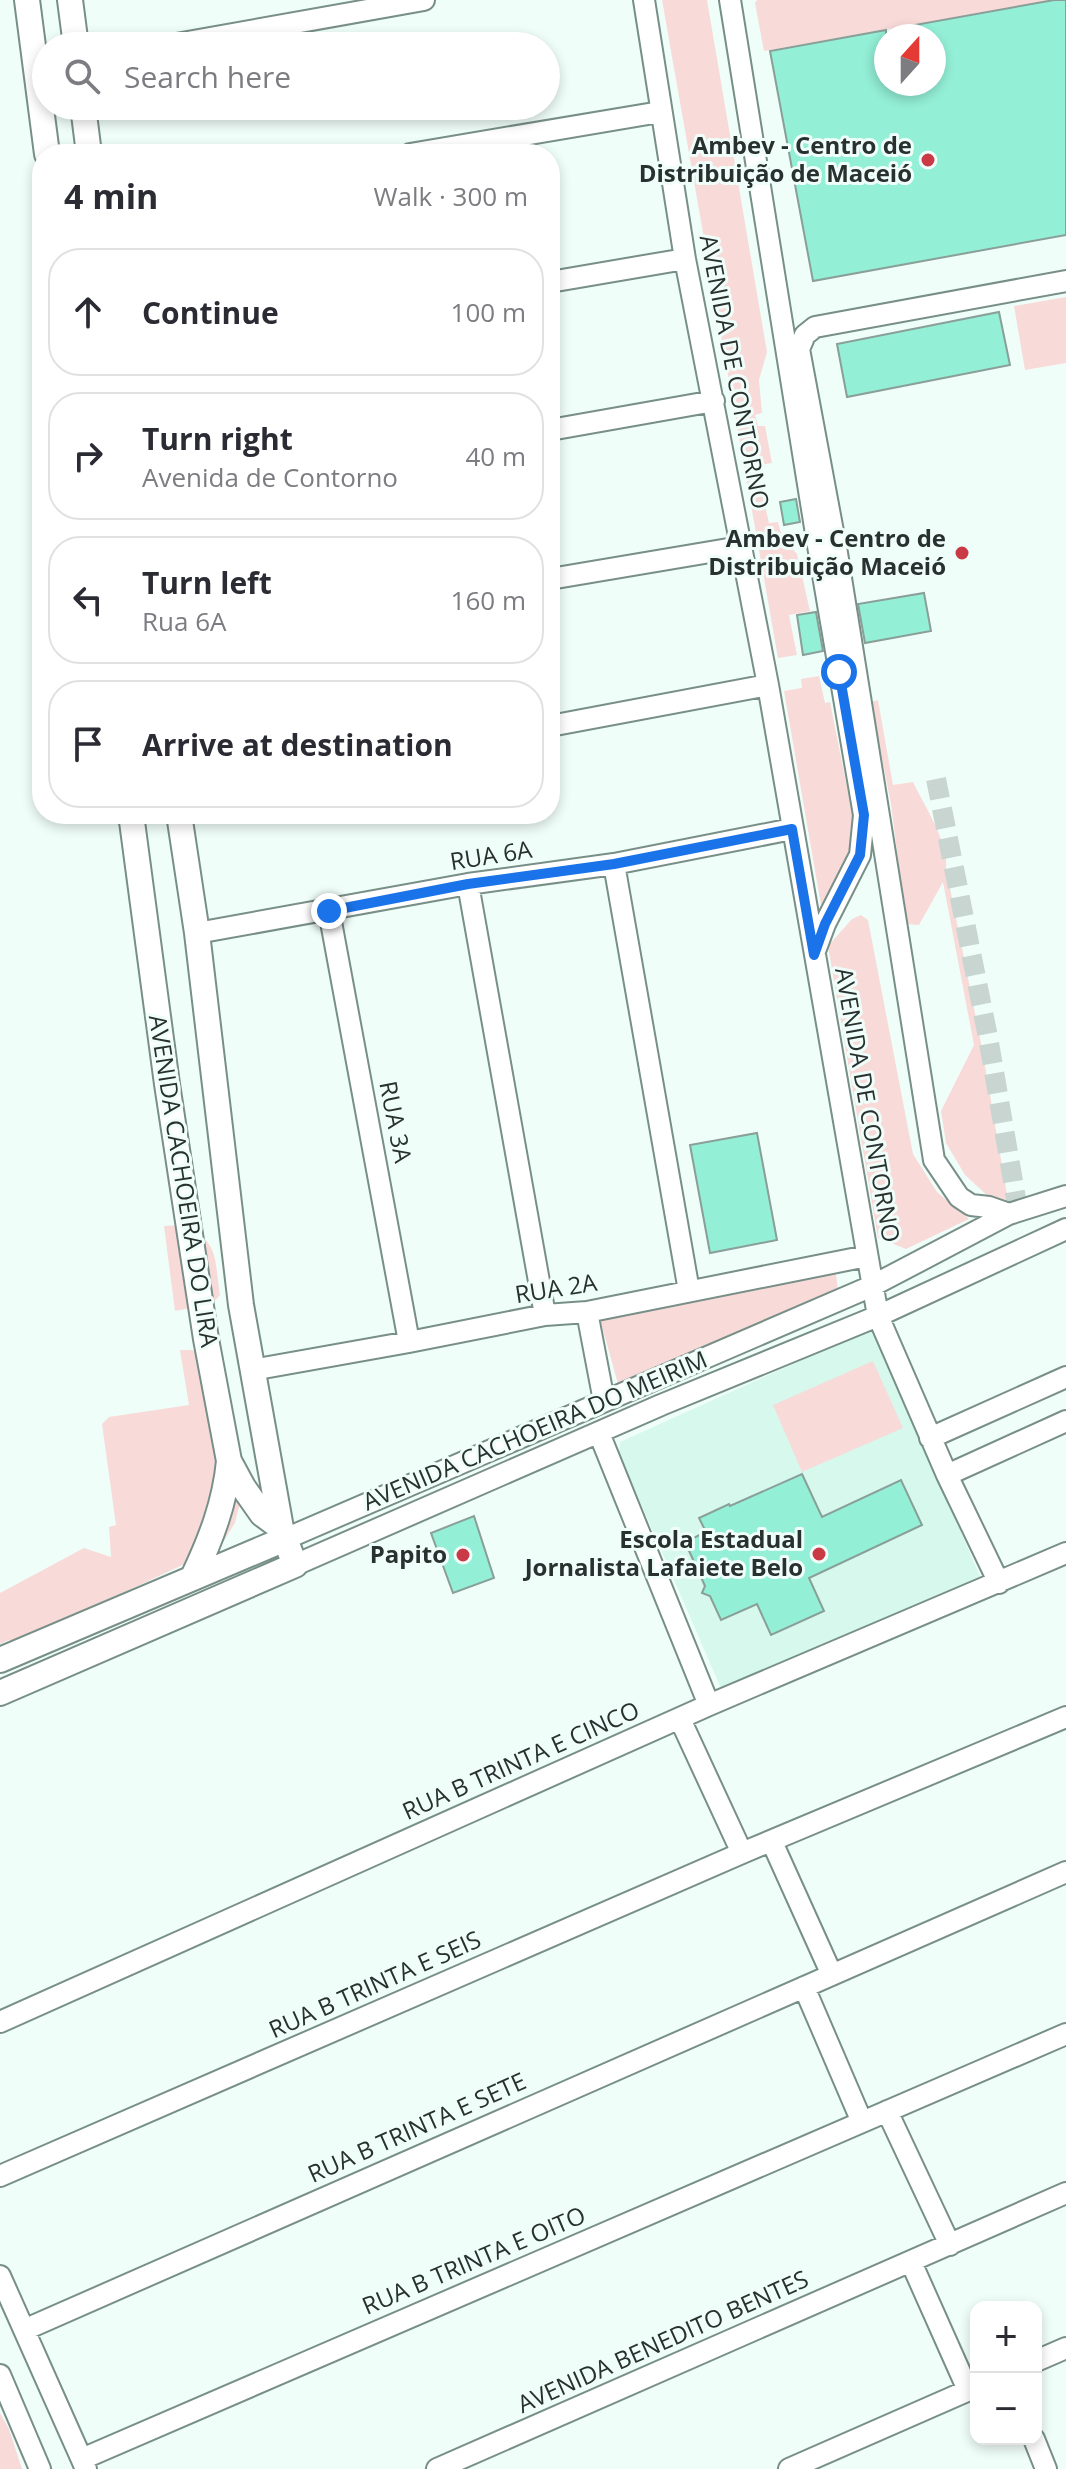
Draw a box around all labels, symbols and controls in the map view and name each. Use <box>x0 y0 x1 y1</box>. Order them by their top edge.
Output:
north arrow <box>874 24 946 96</box>
search box <box>32 32 560 120</box>
icon: search <box>60 54 104 98</box>
text: Search here <box>124 56 291 97</box>
place label: Ambev - Centro de Distribuição de Maceió <box>639 128 912 189</box>
marker: Ambev - Centro de Distribuição de Maceió <box>919 151 937 169</box>
text: 4 min <box>64 173 158 219</box>
text: Walk · 300 m <box>374 178 528 214</box>
street label: AVENIDA DE CONTORNO <box>693 232 778 512</box>
icon: ahead <box>66 290 110 334</box>
text: Continue <box>142 292 279 333</box>
text: 100 m <box>451 294 526 330</box>
text: Turn right <box>142 418 293 459</box>
icon: right <box>66 434 110 478</box>
text: 40 m <box>465 438 526 474</box>
text: Avenida de Contorno <box>142 459 398 495</box>
place label: Ambev - Centro de Distribuição Maceió <box>708 521 946 582</box>
marker: Ambev - Centro de Distribuição Maceió <box>953 544 971 562</box>
text: Turn left <box>142 562 272 603</box>
icon: left <box>66 578 110 622</box>
text: 160 m <box>451 582 526 618</box>
text: Rua 6A <box>142 603 227 639</box>
route start <box>821 654 857 690</box>
icon: arrive <box>66 722 110 766</box>
text: Arrive at destination <box>142 724 453 765</box>
street label: RUA 6A <box>447 832 535 877</box>
route end <box>311 893 347 929</box>
street label: AVENIDA DE CONTORNO <box>828 965 909 1245</box>
street label: AVENIDA CACHOEIRA DO LIRA <box>142 1012 227 1350</box>
street label: RUA 3A <box>372 1078 421 1166</box>
street label: RUA 2A <box>512 1265 600 1310</box>
street label: AVENIDA CACHOEIRA DO MEIRIM <box>357 1342 712 1517</box>
place label: Escola Estadual Jornalista Lafaiete Belo <box>523 1522 803 1583</box>
place label: Papito <box>370 1537 447 1570</box>
marker: Escola Estadual Jornalista Lafaiete Belo <box>810 1545 828 1563</box>
marker: Papito <box>454 1546 472 1564</box>
street label: RUA B TRINTA E CINCO <box>397 1692 644 1827</box>
street label: RUA B TRINTA E SEIS <box>263 1922 486 2045</box>
street label: RUA B TRINTA E SETE <box>302 2064 531 2190</box>
street label: RUA B TRINTA E OITO <box>357 2198 590 2322</box>
street label: AVENIDA BENEDITO BENTES <box>512 2261 813 2420</box>
map controls <box>970 2301 1042 2445</box>
button: + <box>970 2301 1042 2373</box>
button: − <box>970 2373 1042 2445</box>

